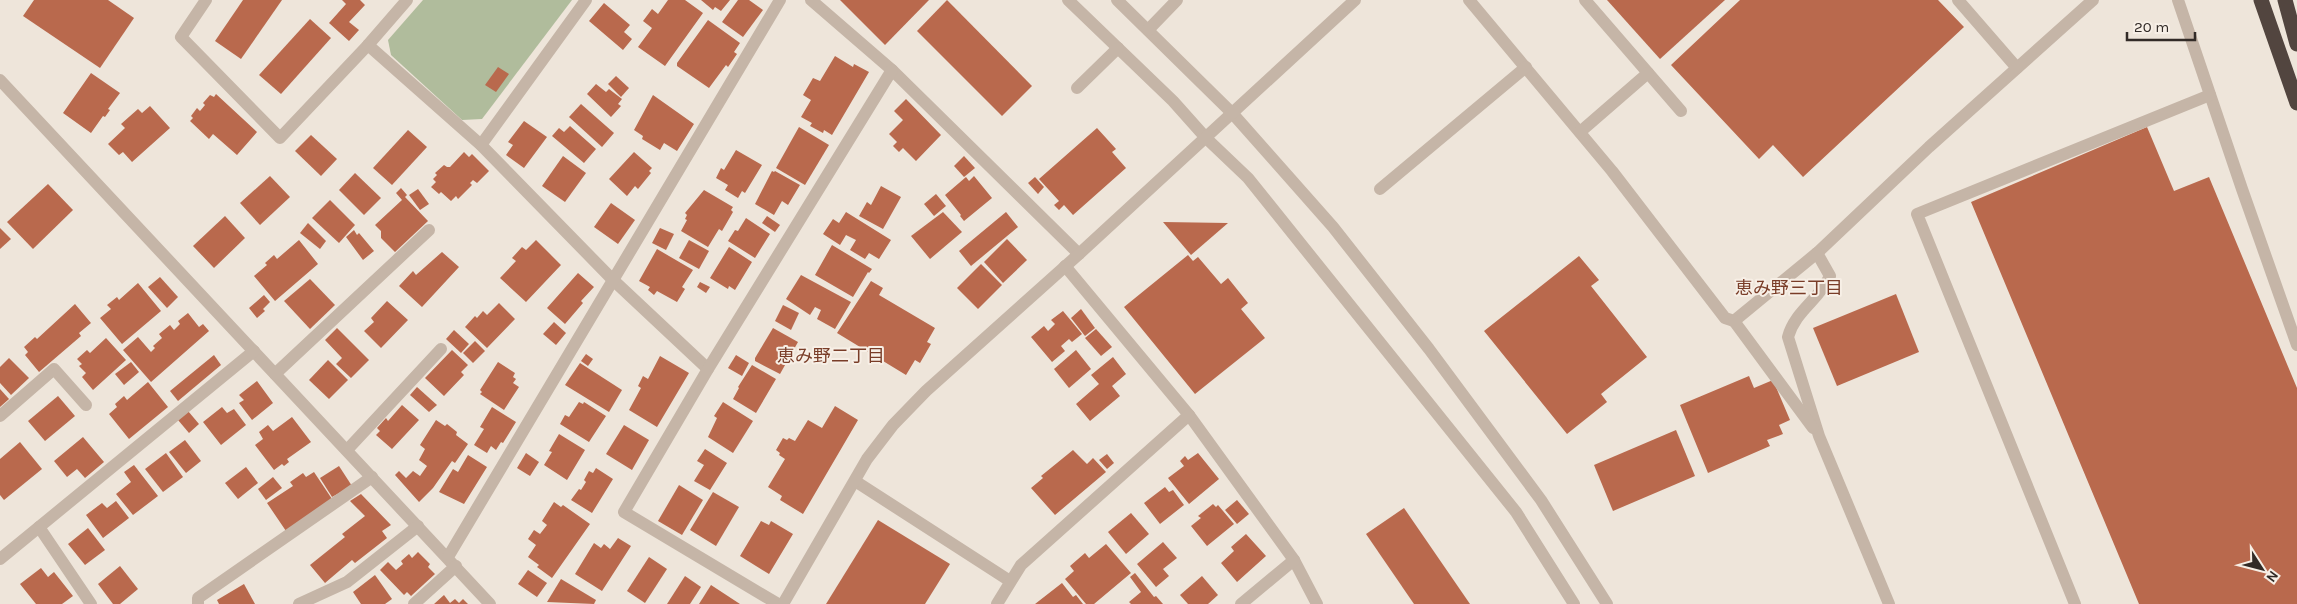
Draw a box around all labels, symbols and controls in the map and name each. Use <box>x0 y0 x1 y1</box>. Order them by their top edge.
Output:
scale bar <box>2127 10 2194 42</box>
text: 20 m <box>2134 18 2169 36</box>
district label: 恵み野三丁目 <box>1735 277 1843 299</box>
district label: 恵み野二丁目 <box>777 345 885 367</box>
north arrow <box>2237 544 2287 594</box>
text: N <box>2262 567 2282 585</box>

